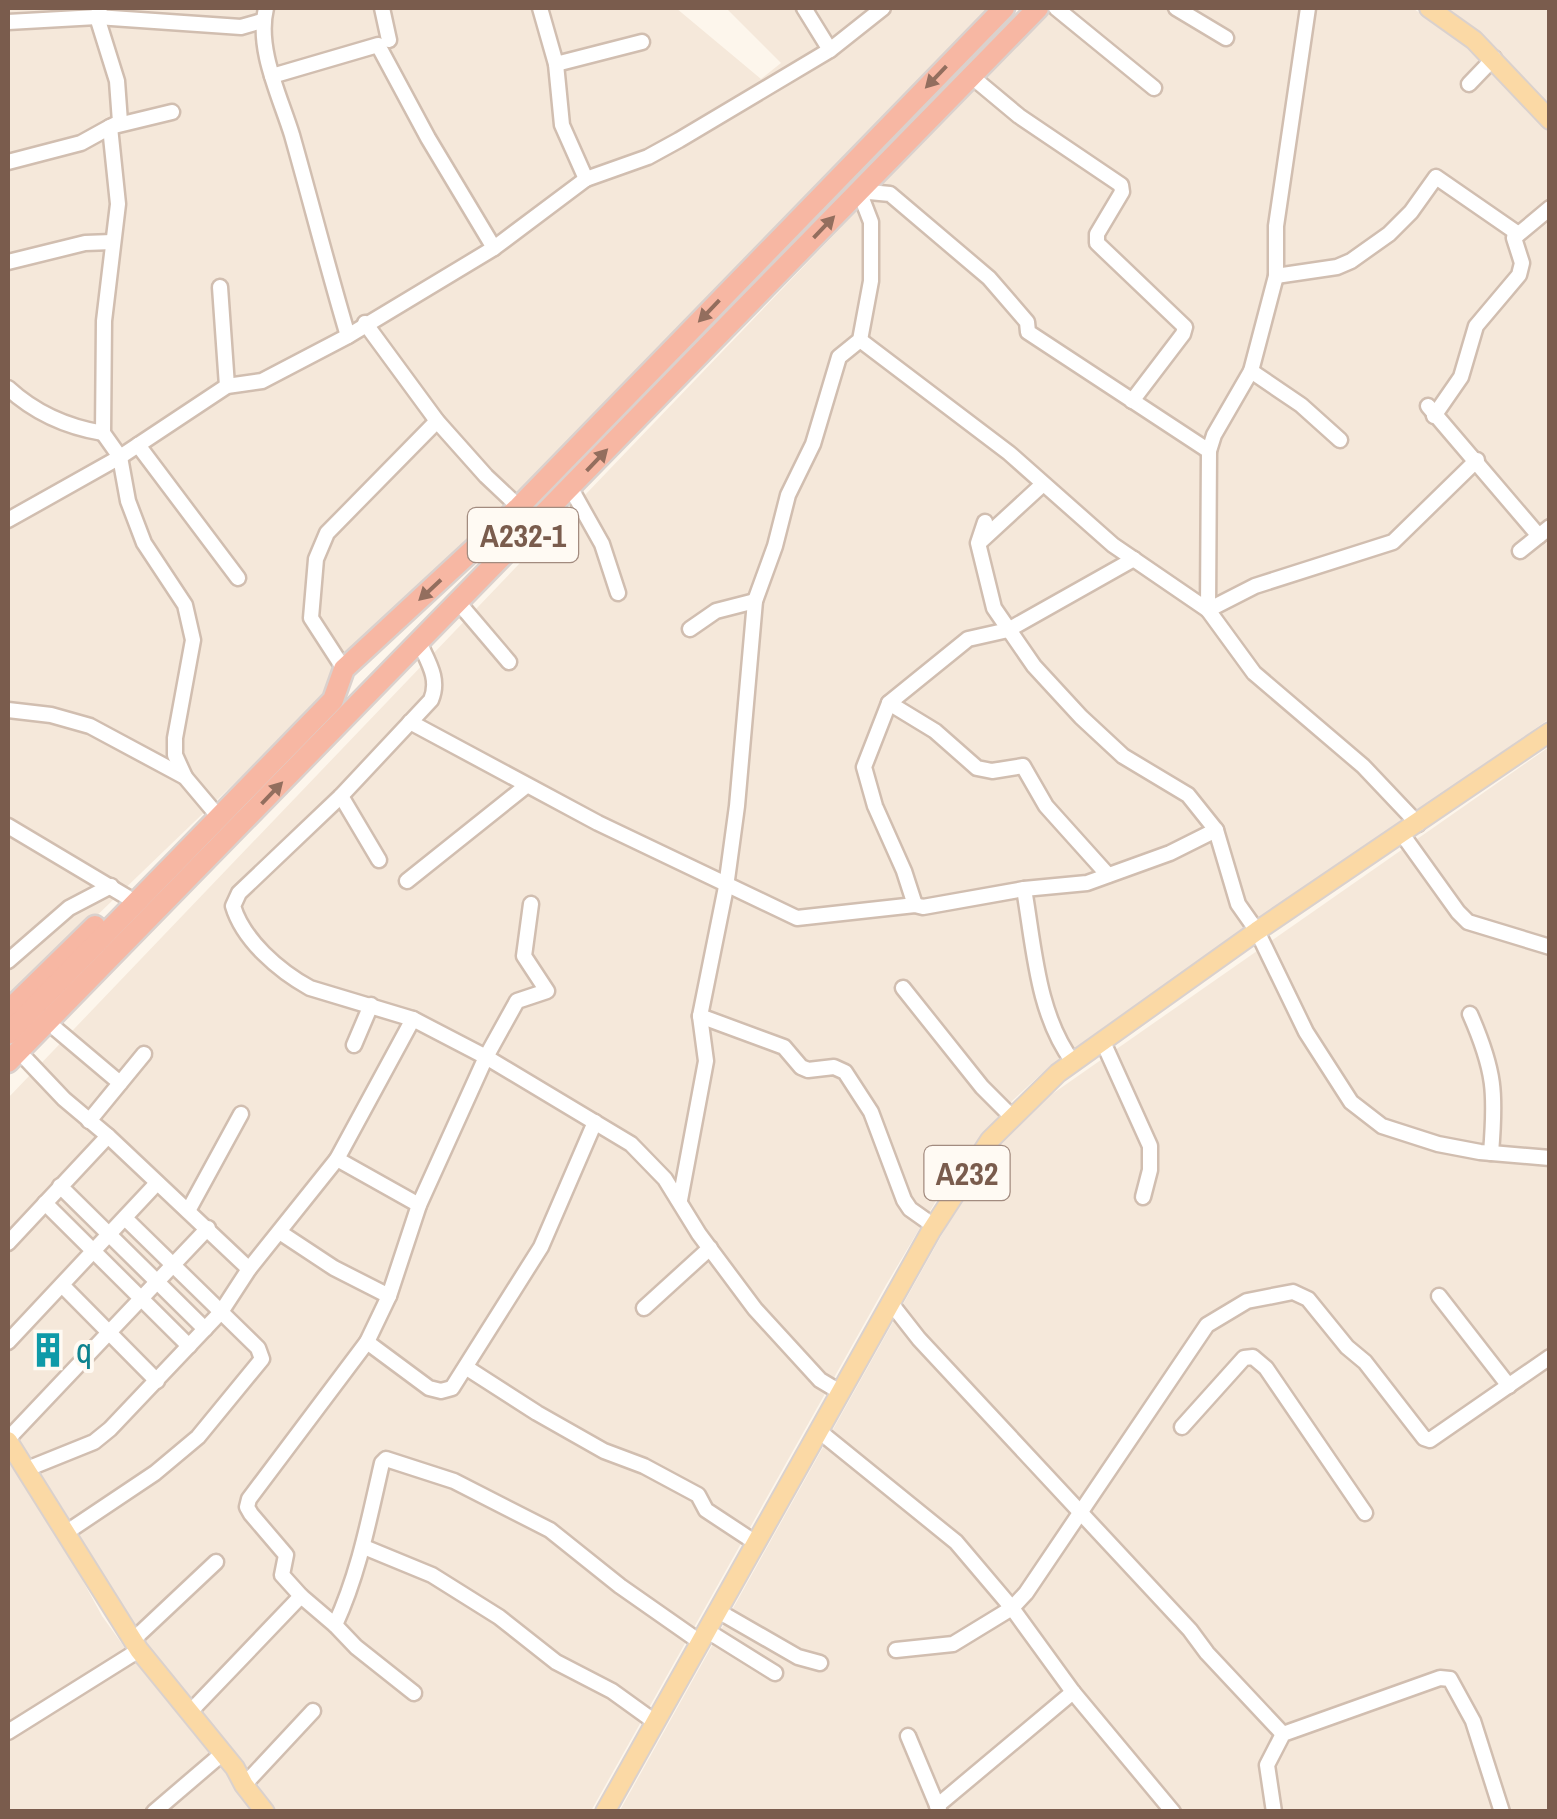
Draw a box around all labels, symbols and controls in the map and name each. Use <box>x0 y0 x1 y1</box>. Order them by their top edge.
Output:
one-way arrow <box>924 65 948 89</box>
one-way arrow <box>812 216 835 240</box>
one-way arrow <box>698 298 721 322</box>
one-way arrow <box>585 448 608 472</box>
road number: A232-1 <box>468 508 578 562</box>
one-way arrow <box>418 578 443 600</box>
one-way arrow <box>260 781 283 805</box>
road number: A232 <box>924 1146 1010 1200</box>
place label: q <box>76 1327 92 1374</box>
building icon: q <box>29 1331 67 1369</box>

